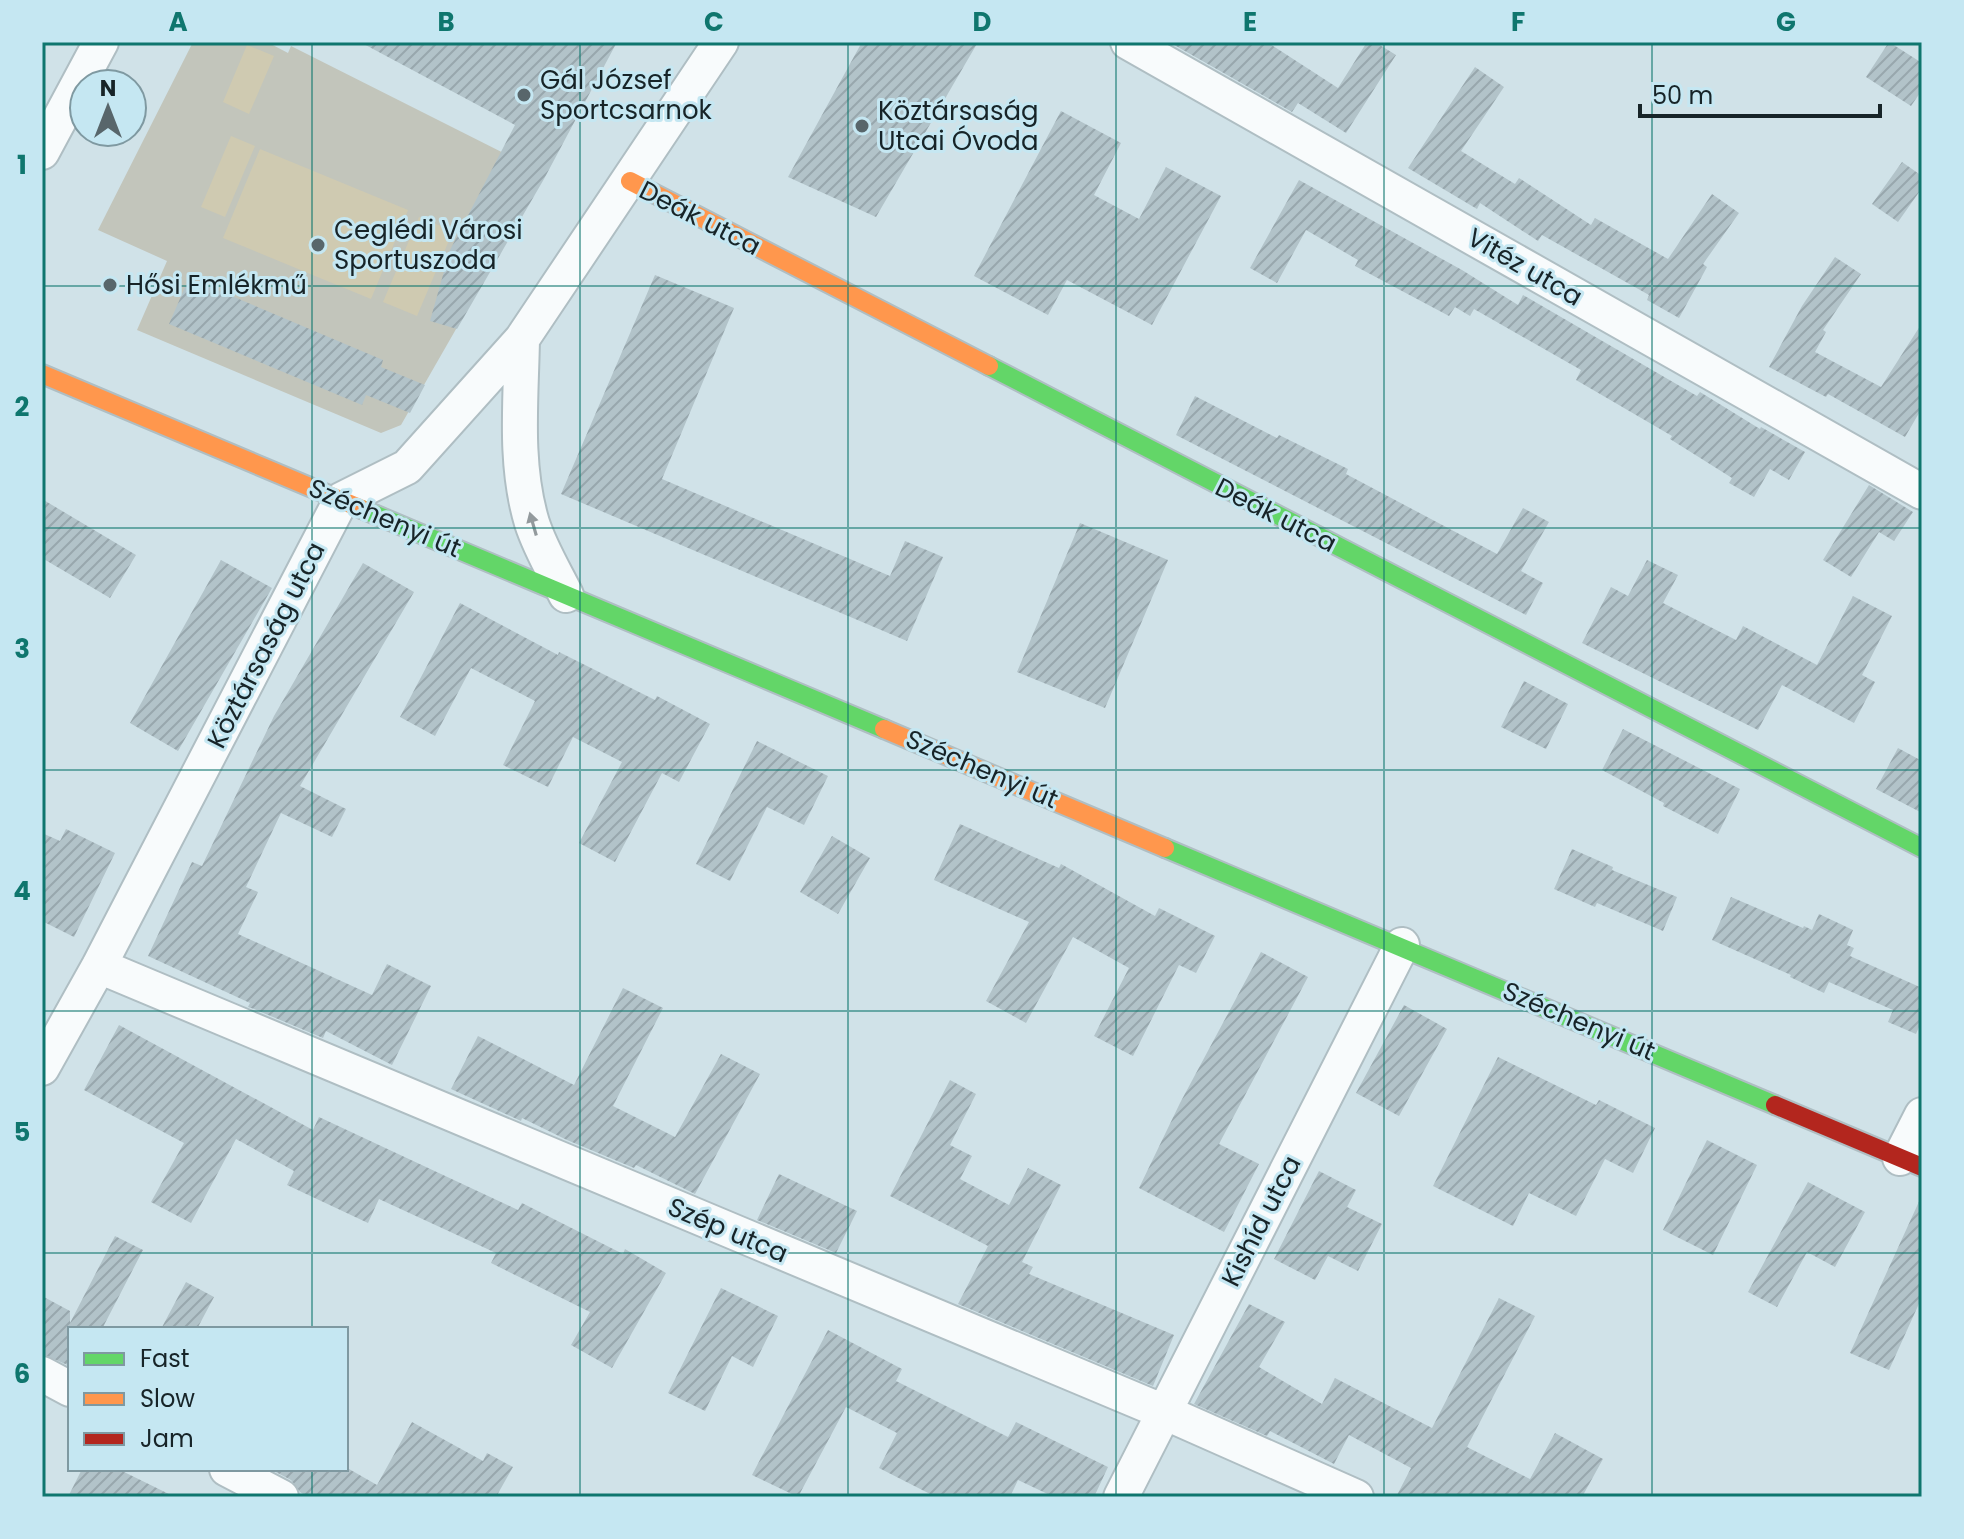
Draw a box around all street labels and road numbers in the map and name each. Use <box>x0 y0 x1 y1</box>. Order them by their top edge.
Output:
street label: Deák utca <box>633 172 767 264</box>
street label: Vitéz utca <box>1461 219 1589 315</box>
street label: Deák utca <box>1209 469 1343 561</box>
street label: Széchenyi út <box>303 470 467 566</box>
street label: Köztársaság utca <box>198 536 334 754</box>
street label: Széchenyi út <box>900 721 1064 817</box>
street label: Széchenyi út <box>1497 973 1661 1069</box>
street label: Kishíd utca <box>1213 1149 1309 1293</box>
street label: Szép utca <box>662 1189 794 1271</box>

